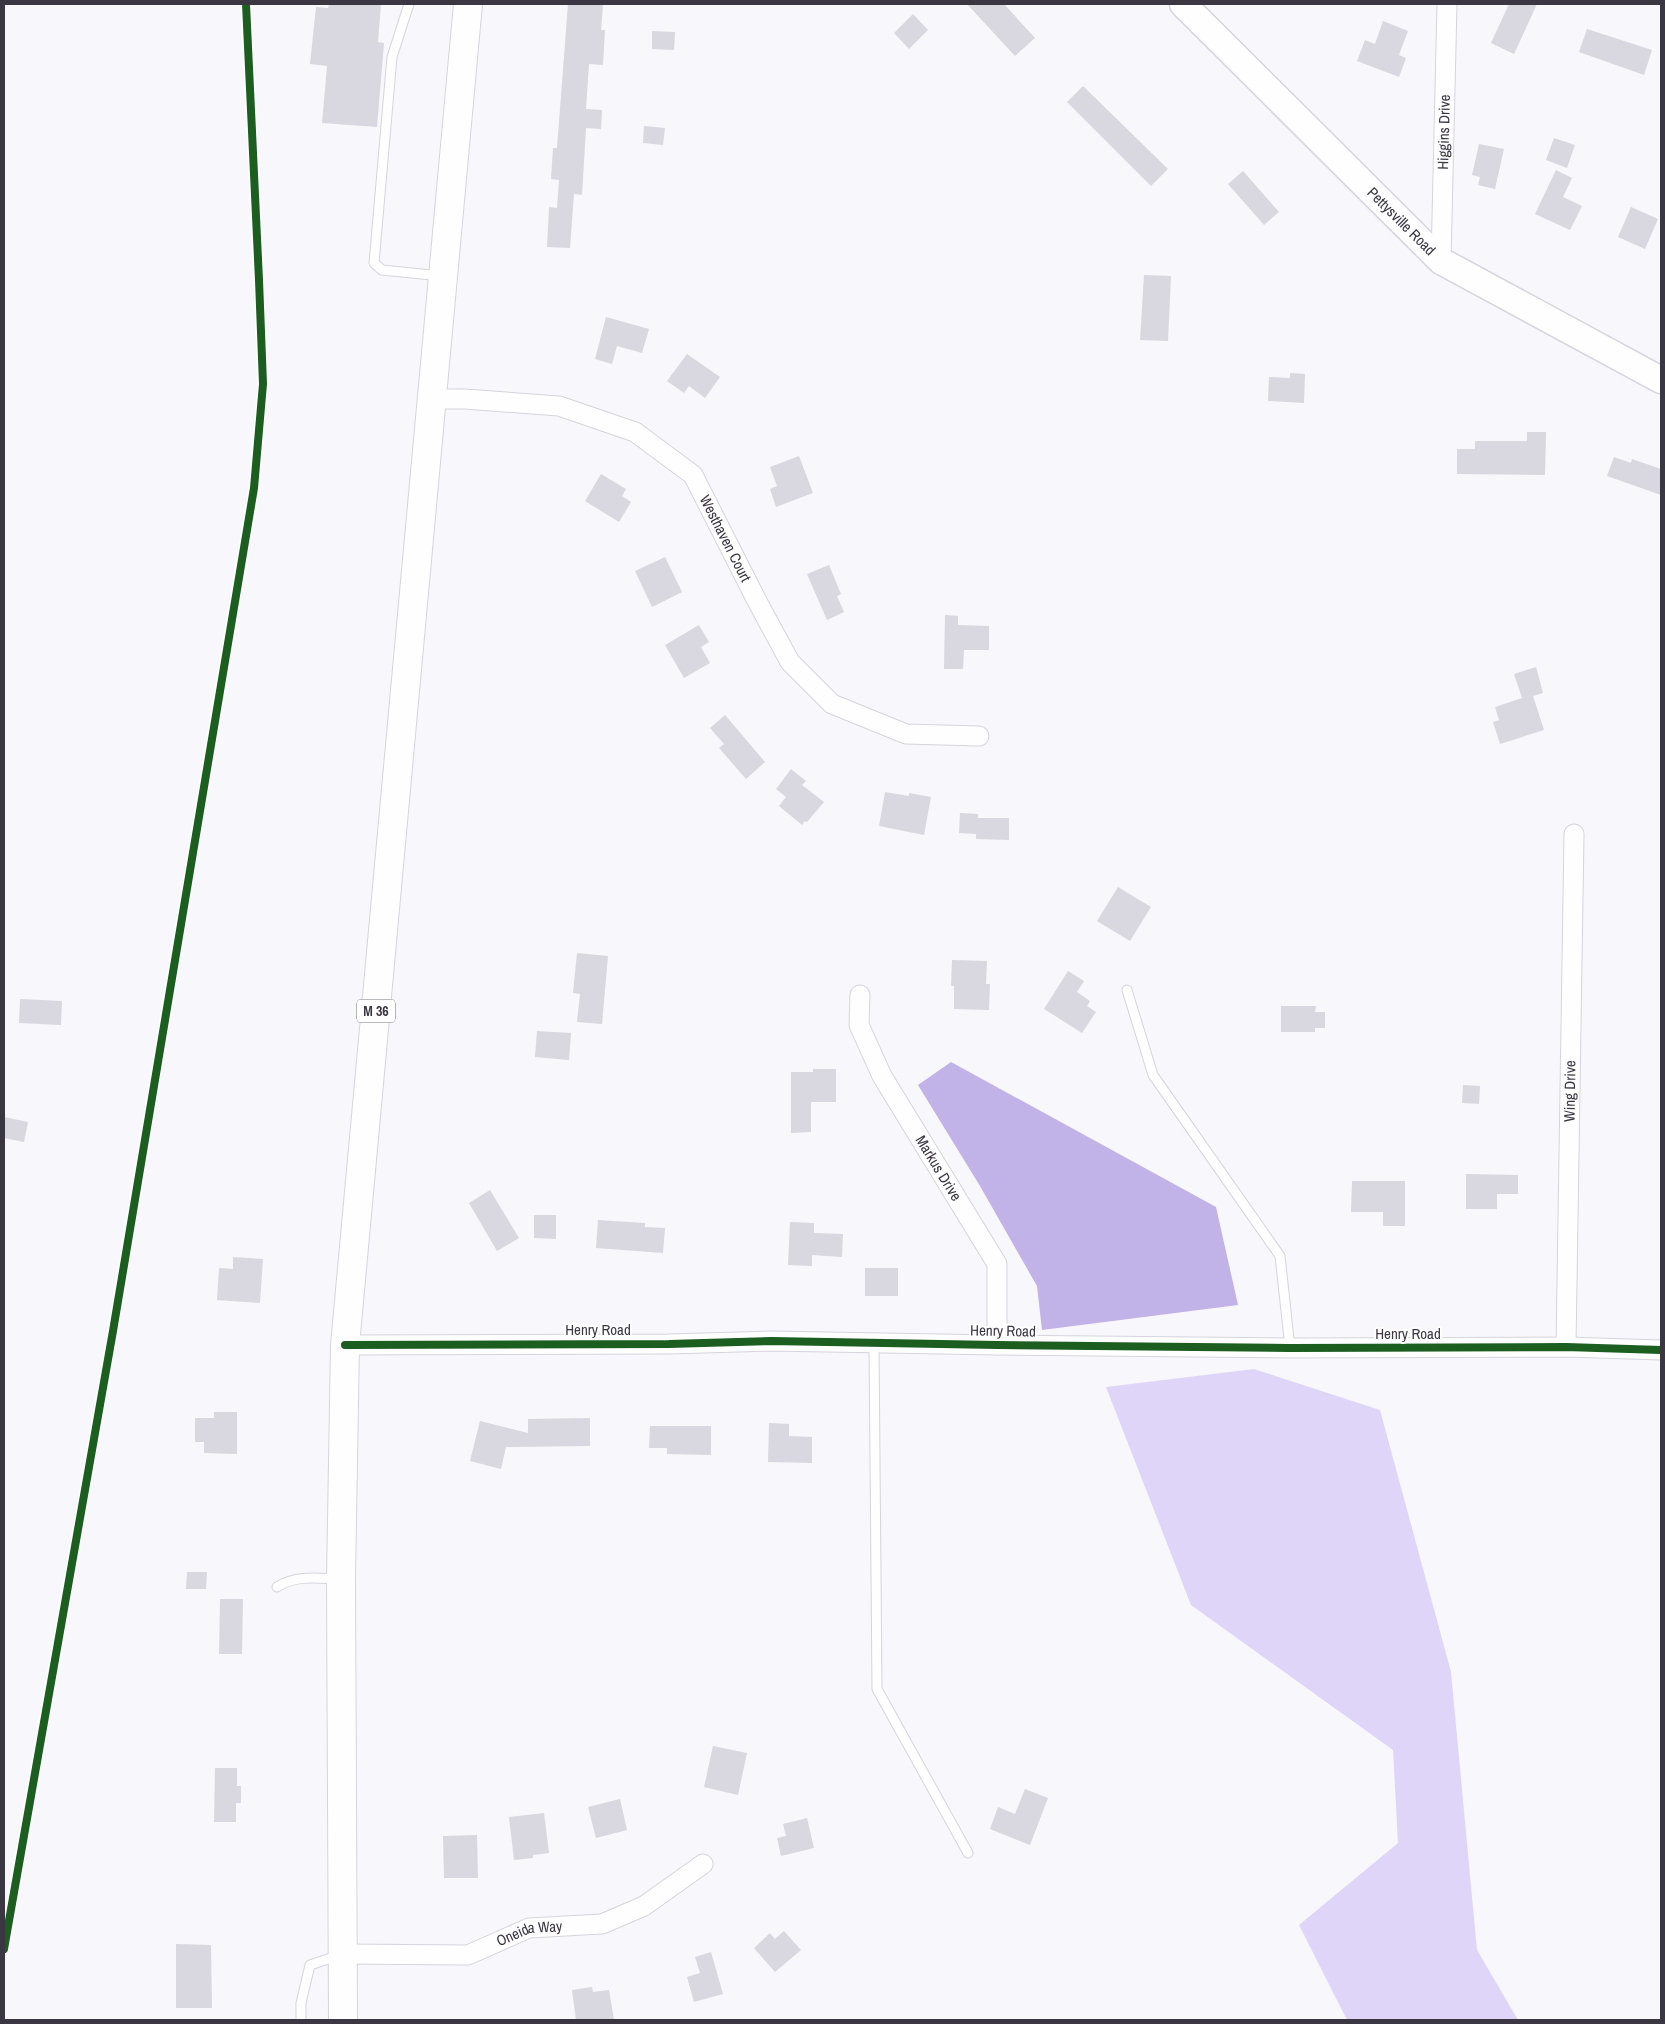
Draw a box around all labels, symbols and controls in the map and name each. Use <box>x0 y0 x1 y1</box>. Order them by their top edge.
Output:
street label: Higgins Drive <box>1432 94 1455 170</box>
street label: Pettysville Road <box>1363 182 1440 260</box>
street label: Westhaven Court <box>695 491 757 586</box>
road number: M 36 <box>357 999 395 1022</box>
street label: Wing Drive <box>1559 1060 1580 1122</box>
street label: Markus Drive <box>911 1131 967 1205</box>
street label: Henry Road <box>565 1319 631 1340</box>
street label: Henry Road <box>970 1319 1036 1342</box>
street label: Henry Road <box>1375 1323 1441 1344</box>
street label: Oneida Way <box>493 1915 564 1951</box>

